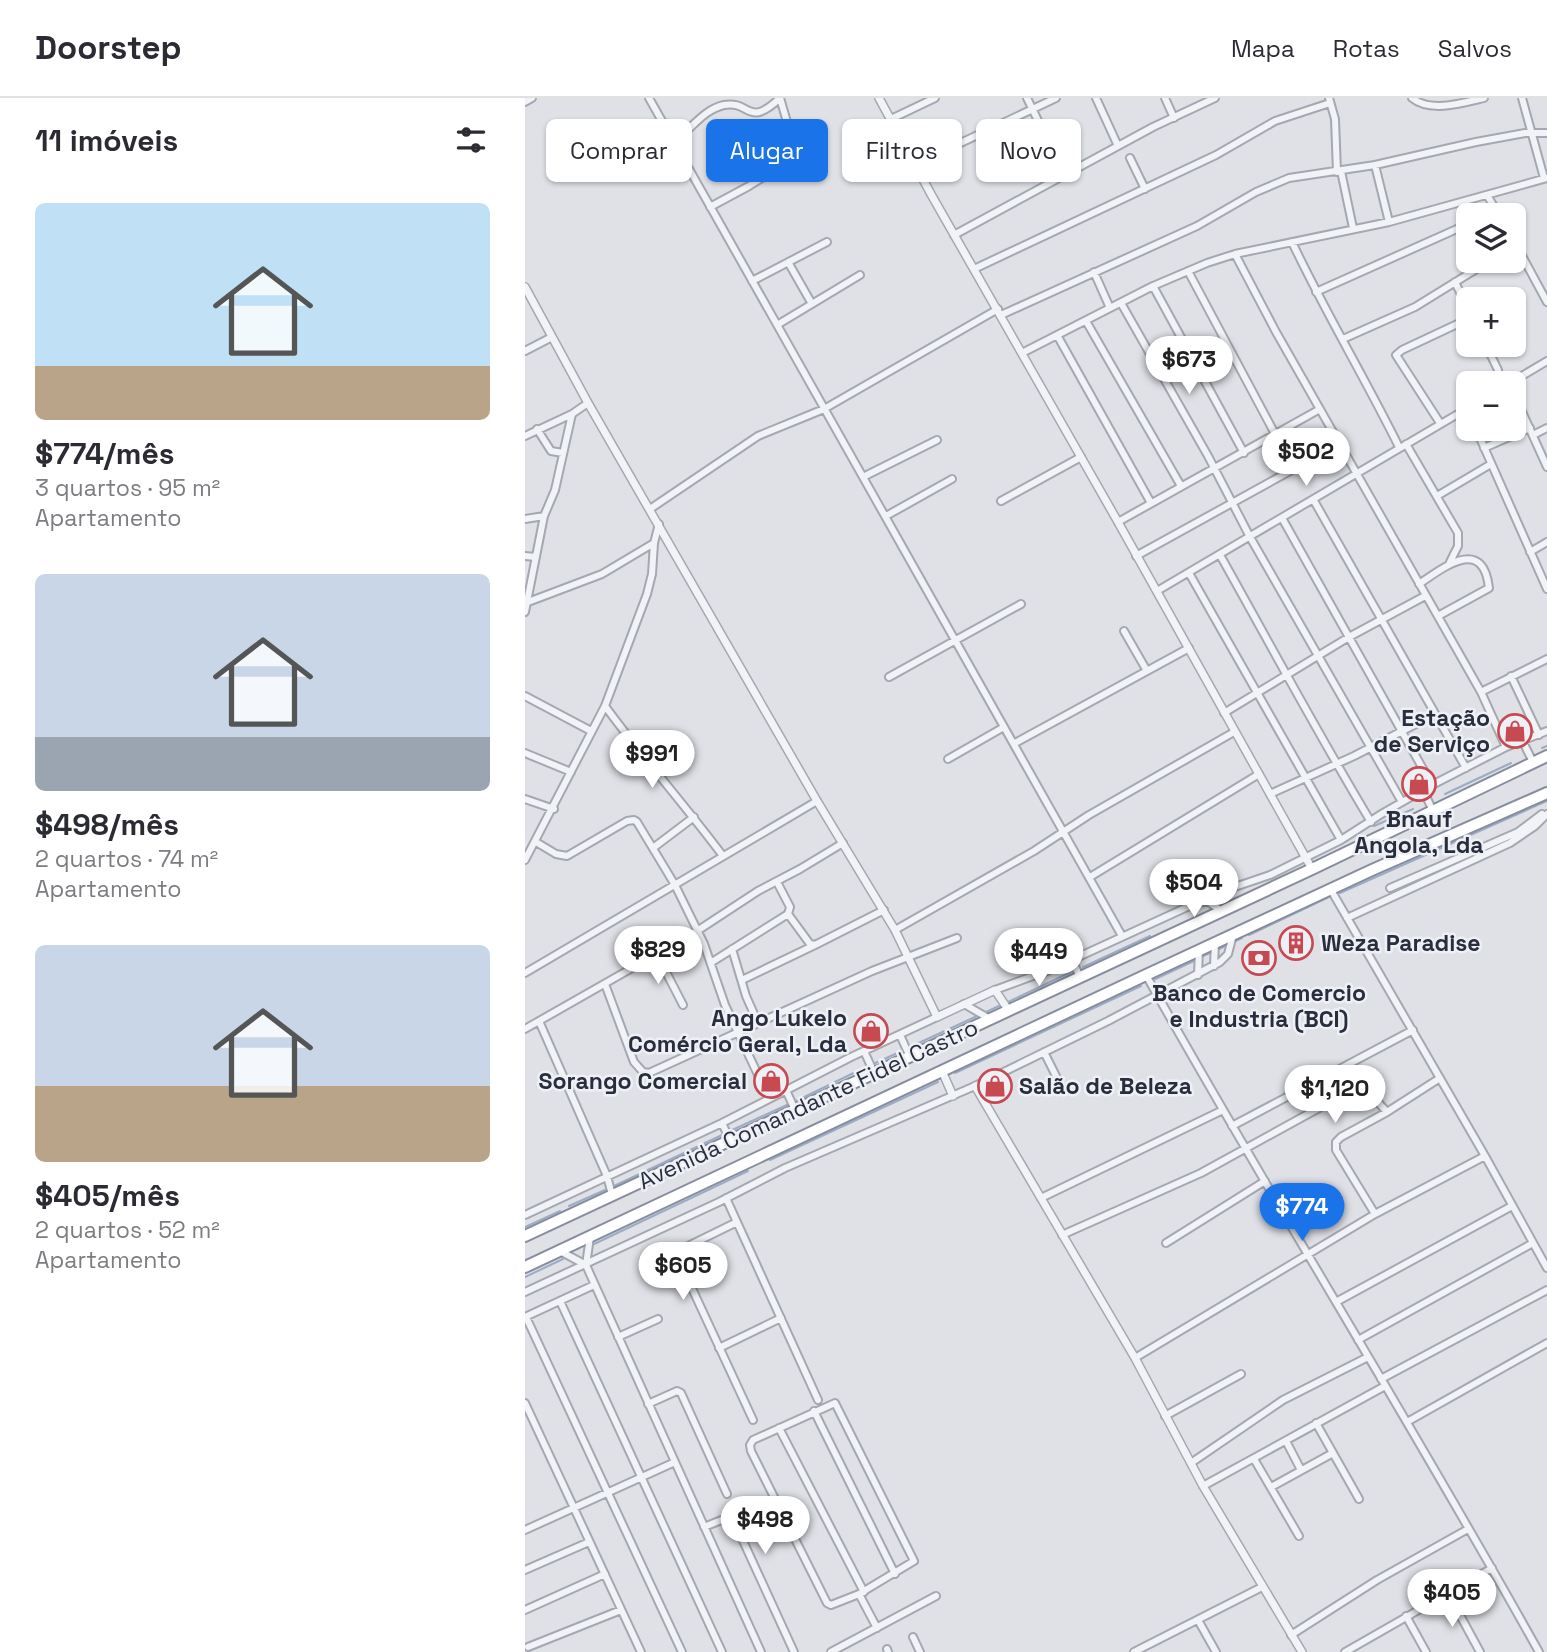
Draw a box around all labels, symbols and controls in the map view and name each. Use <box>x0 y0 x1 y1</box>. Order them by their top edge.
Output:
text: Doorstep <box>35 27 182 69</box>
text: Mapa <box>1231 33 1295 64</box>
text: Rotas <box>1333 33 1400 64</box>
text: Salvos <box>1438 33 1512 64</box>
chip: Comprar <box>546 119 692 182</box>
chip: Alugar <box>706 119 828 182</box>
chip: Filtros <box>842 119 962 182</box>
chip: Novo <box>976 119 1081 182</box>
text: 11 imóveis <box>35 121 178 160</box>
icon: filters <box>452 121 490 159</box>
map controls <box>1456 203 1526 441</box>
button: layers <box>1456 203 1526 273</box>
icon: home <box>200 248 326 374</box>
button: + <box>1456 287 1526 357</box>
pin: $673 <box>1148 336 1230 396</box>
text: $673 <box>1162 344 1216 374</box>
button: − <box>1456 371 1526 441</box>
pin: $502 <box>1265 428 1347 488</box>
text: $774/mês <box>35 434 174 473</box>
text: $502 <box>1278 436 1334 466</box>
text: 3 quartos · 95 m² <box>35 473 220 503</box>
text: Apartamento <box>35 503 182 533</box>
icon: home <box>200 619 326 745</box>
place label: Estação de Serviço <box>1374 703 1490 759</box>
shop icon: Estação de Serviço <box>1496 712 1534 750</box>
pin: $991 <box>611 730 693 790</box>
text: $991 <box>626 738 678 768</box>
shop icon: Bnauf Angola, Lda <box>1400 765 1438 803</box>
place label: Bnauf Angola, Lda <box>1354 804 1484 860</box>
text: $498/mês <box>35 805 179 844</box>
text: 2 quartos · 74 m² <box>35 844 218 874</box>
pin: $504 <box>1153 860 1235 919</box>
text: $504 <box>1165 867 1223 897</box>
text: Apartamento <box>35 874 182 904</box>
building icon: Weza Paradise <box>1277 924 1315 962</box>
pin: $829 <box>617 926 699 986</box>
pin: $449 <box>998 928 1080 988</box>
place label: Weza Paradise <box>1321 928 1481 958</box>
text: $829 <box>630 934 686 964</box>
text: $449 <box>1010 936 1068 966</box>
bank icon: Banco de Comercio e Industria (BCI) <box>1240 939 1278 977</box>
place label: Banco de Comercio e Industria (BCI) <box>1152 978 1366 1034</box>
icon: home <box>200 990 326 1116</box>
place label: Ango Lukelo Comércio Geral, Lda <box>628 1003 847 1059</box>
street label: Avenida Comandante Fidel Castro <box>633 1012 983 1196</box>
shop icon: Ango Lukelo Comércio Geral, Lda <box>852 1012 890 1050</box>
shop icon: Sorango Comercial <box>752 1062 790 1100</box>
place label: Sorango Comercial <box>539 1066 747 1096</box>
pin: $1,120 <box>1278 1066 1392 1125</box>
shop icon: Salão de Beleza <box>976 1067 1014 1105</box>
place label: Salão de Beleza <box>1019 1071 1192 1101</box>
text: $1,120 <box>1301 1073 1369 1103</box>
text: $405/mês <box>35 1176 180 1215</box>
pin: $774 <box>1261 1184 1343 1243</box>
text: $774 <box>1276 1191 1329 1221</box>
text: 2 quartos · 52 m² <box>35 1215 220 1245</box>
pin: $605 <box>642 1242 724 1302</box>
text: Apartamento <box>35 1245 182 1275</box>
text: $605 <box>655 1250 711 1280</box>
pin: $498 <box>724 1496 806 1556</box>
text: $498 <box>737 1504 793 1534</box>
pin: $405 <box>1411 1570 1493 1629</box>
text: $405 <box>1423 1577 1481 1607</box>

